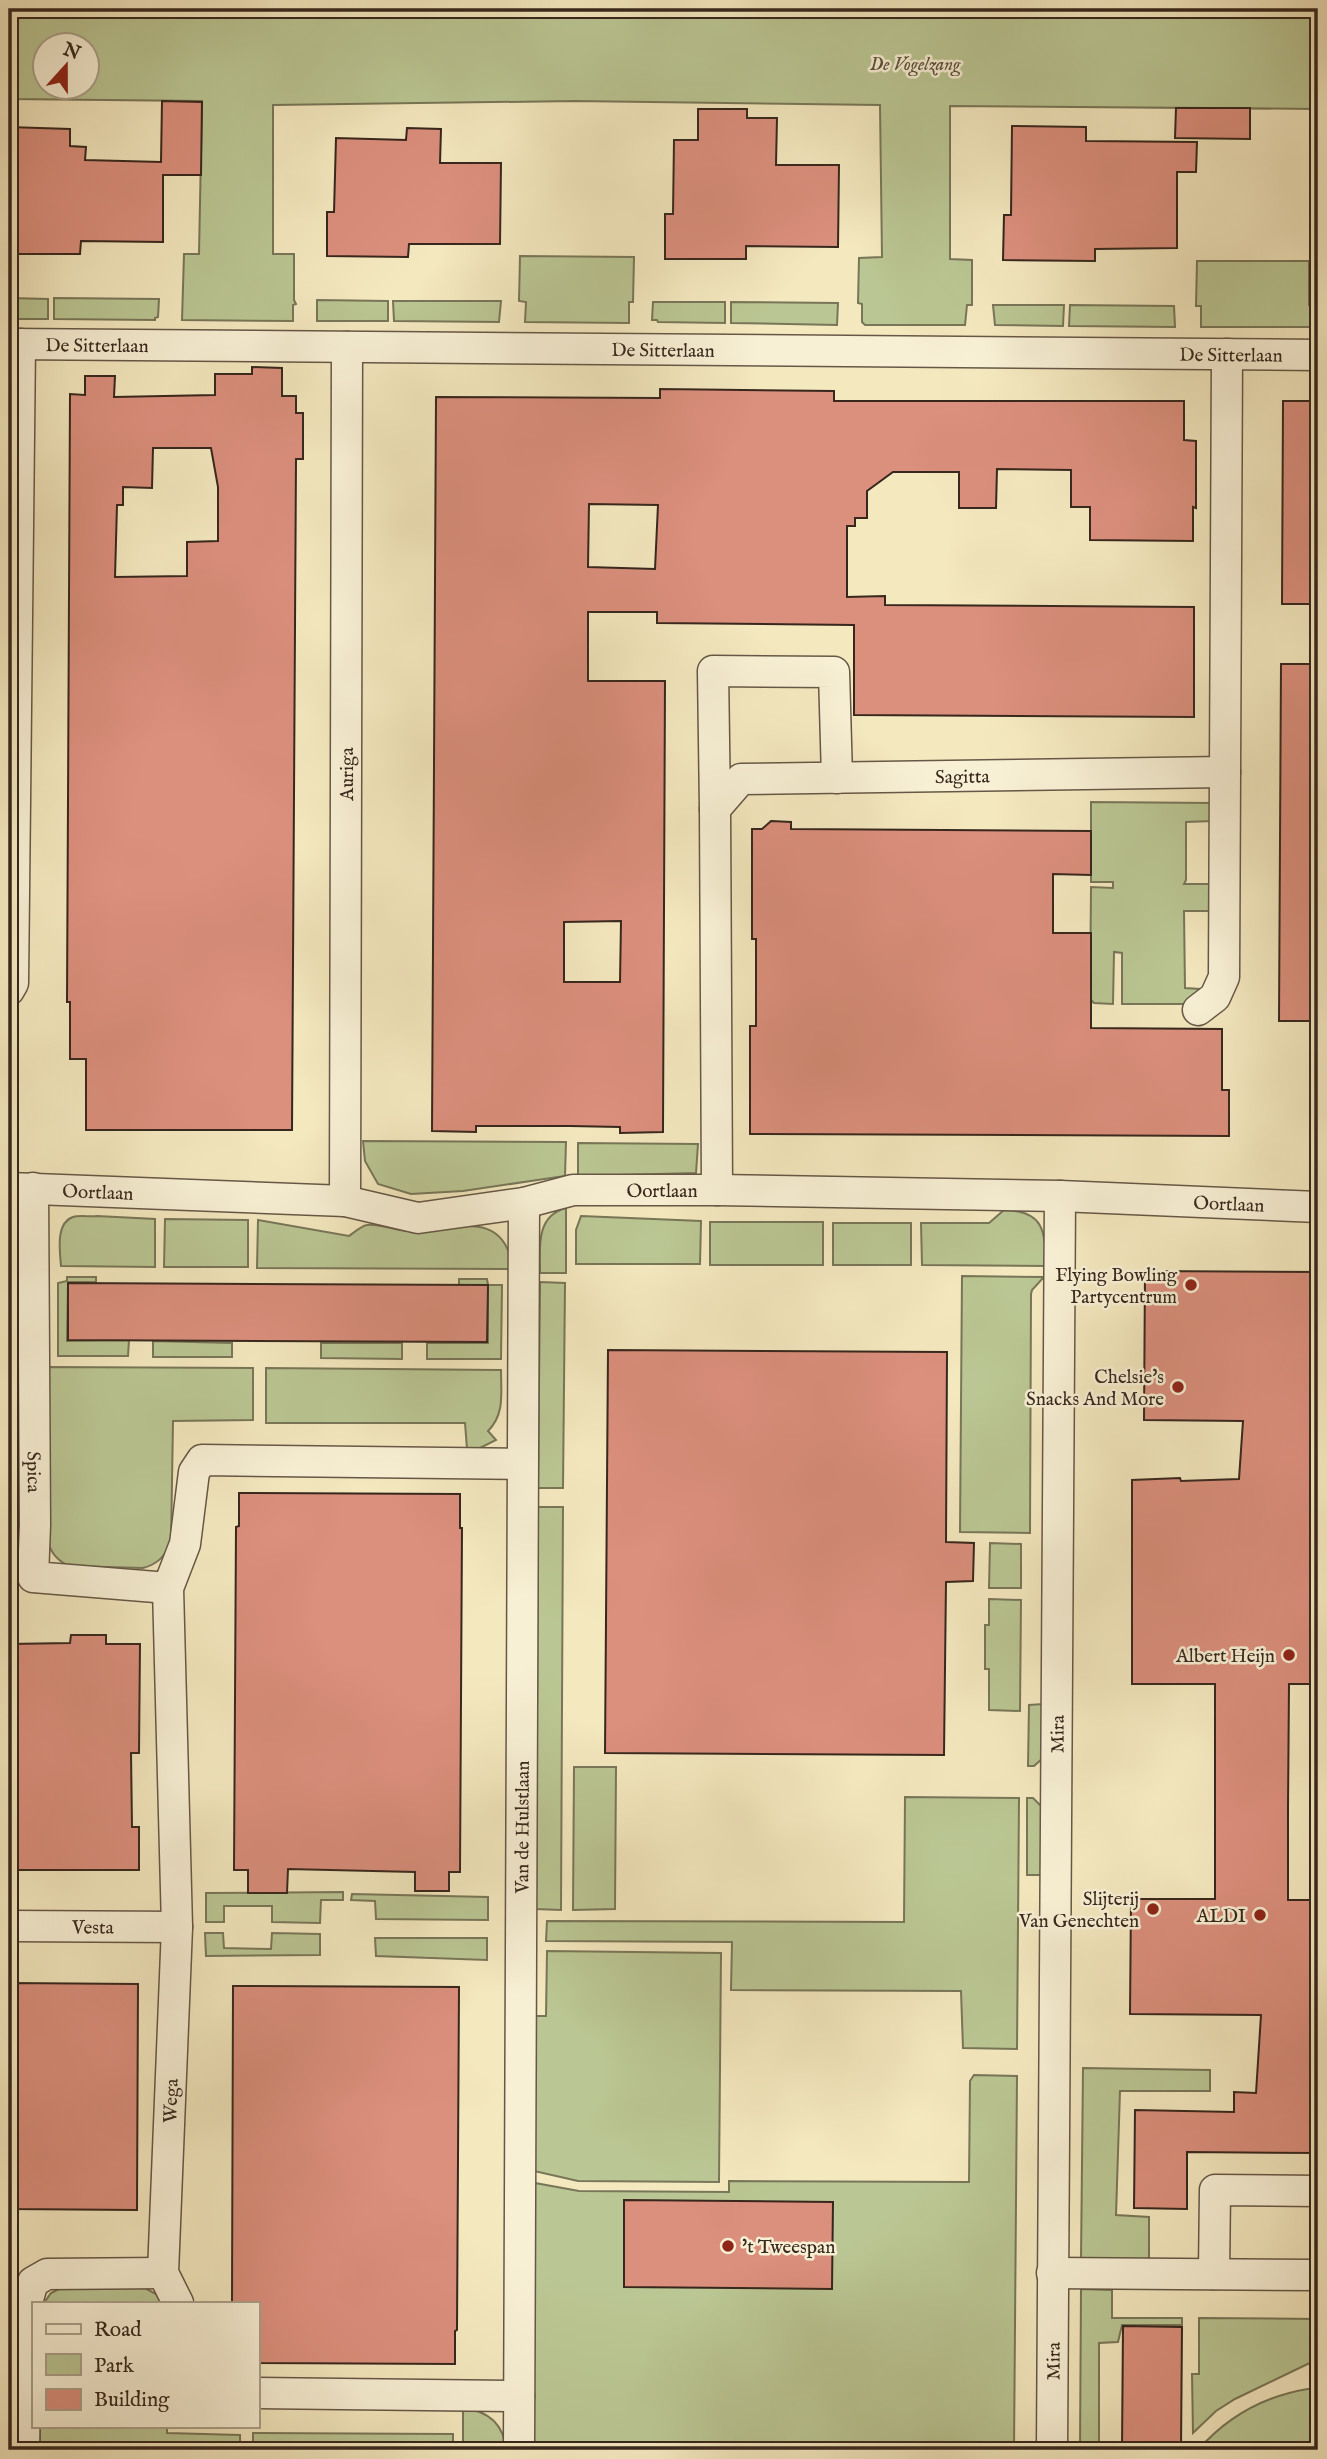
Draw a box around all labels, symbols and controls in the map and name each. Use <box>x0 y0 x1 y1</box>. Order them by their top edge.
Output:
north arrow <box>32 32 102 102</box>
text: N <box>58 37 84 66</box>
park label: De Vogelzang <box>870 53 961 77</box>
street label: De Sitterlaan <box>45 334 149 359</box>
street label: De Sitterlaan <box>611 339 715 364</box>
street label: De Sitterlaan <box>1179 344 1283 369</box>
street label: Auriga <box>336 747 360 802</box>
street label: Sagitta <box>935 765 991 790</box>
street label: Oortlaan <box>62 1180 134 1207</box>
street label: Oortlaan <box>626 1180 698 1204</box>
street label: Oortlaan <box>1193 1192 1265 1219</box>
place label: Flying Bowling Partycentrum <box>1055 1264 1178 1310</box>
marker: Flying Bowling Partycentrum <box>1183 1277 1199 1293</box>
place label: Chelsie's Snacks And More <box>1026 1366 1164 1412</box>
marker: Chelsie's Snacks And More <box>1170 1379 1186 1395</box>
street label: Spica <box>21 1451 45 1494</box>
place label: Albert Heijn <box>1175 1645 1275 1669</box>
marker: Albert Heijn <box>1281 1647 1297 1663</box>
street label: Mira <box>1046 1714 1071 1753</box>
street label: Van de Hulstlaan <box>511 1761 536 1895</box>
place label: Slijterij Van Genechten <box>1018 1888 1139 1934</box>
marker: Slijterij Van Genechten <box>1145 1901 1161 1917</box>
place label: ALDI <box>1195 1905 1246 1929</box>
marker: ALDI <box>1252 1907 1268 1923</box>
street label: Vesta <box>71 1916 115 1941</box>
street label: Wega <box>159 2077 185 2123</box>
place label: 't Tweespan <box>742 2236 835 2260</box>
marker: 't Tweespan <box>720 2238 736 2254</box>
legend <box>32 2302 259 2428</box>
text: Road <box>94 2317 142 2344</box>
street label: Mira <box>1042 2341 1067 2380</box>
text: Park <box>94 2353 135 2380</box>
text: Building <box>94 2387 170 2414</box>

